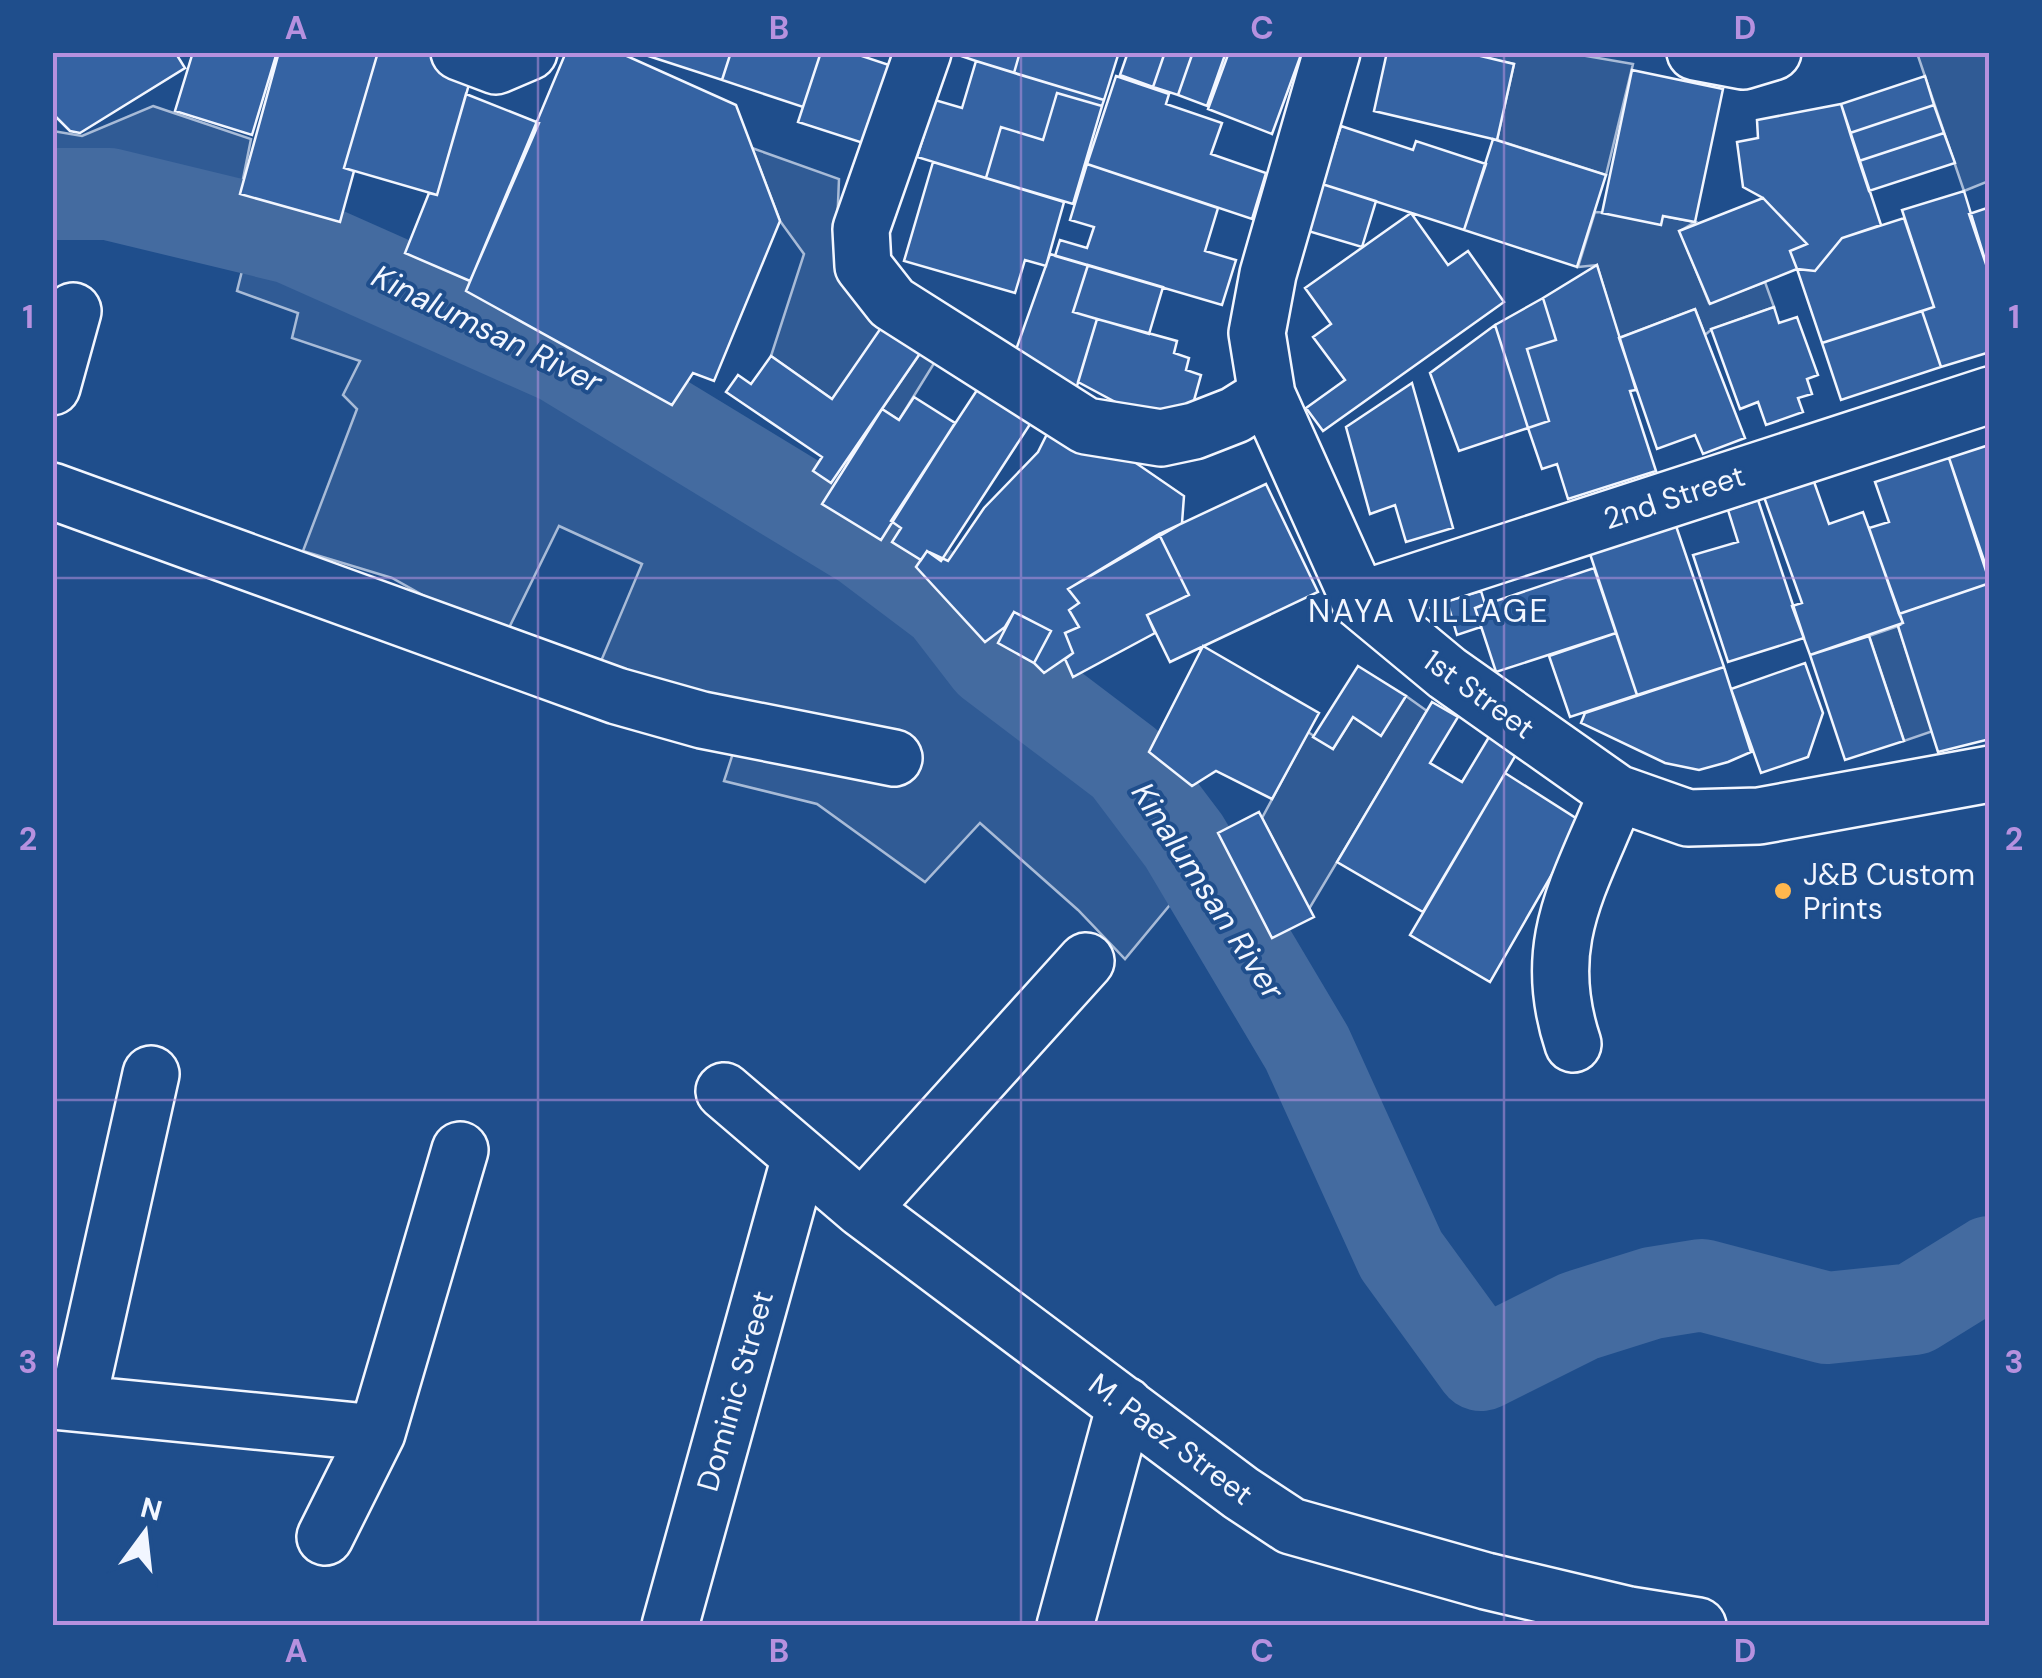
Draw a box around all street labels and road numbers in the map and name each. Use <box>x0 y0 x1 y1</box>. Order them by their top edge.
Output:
street label: 2nd Street <box>1598 456 1750 538</box>
street label: 1st Street <box>1416 640 1542 748</box>
street label: Dominic Street <box>688 1286 782 1496</box>
street label: M. Paez Street <box>1081 1364 1261 1514</box>

